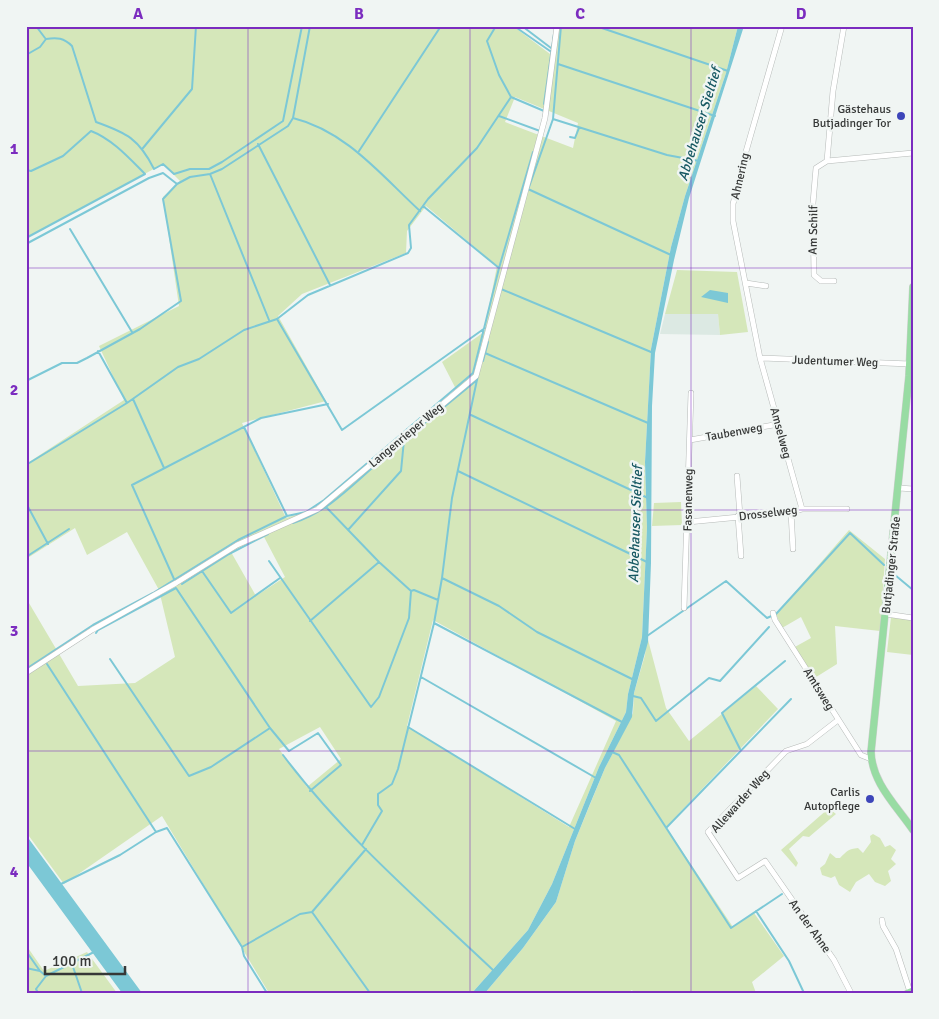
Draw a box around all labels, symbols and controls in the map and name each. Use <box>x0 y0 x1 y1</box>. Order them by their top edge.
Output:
text: A <box>133 4 144 24</box>
text: B <box>354 4 364 24</box>
text: C <box>575 4 585 24</box>
text: D <box>796 4 807 24</box>
water label: Abbehauser Sieltief <box>674 63 726 183</box>
place label: Gästehaus Butjadinger Tor <box>812 102 892 131</box>
marker: Gästehaus Butjadinger Tor <box>895 110 907 122</box>
text: 1 <box>10 139 19 159</box>
street label: Ahnering <box>728 151 753 201</box>
street label: Am Schilf <box>806 204 821 255</box>
street label: Judentumer Weg <box>792 352 878 371</box>
text: 2 <box>10 380 18 400</box>
street label: Langenrieper Weg <box>366 400 447 471</box>
street label: Amselweg <box>766 406 795 460</box>
street label: Taubenweg <box>705 420 764 445</box>
water label: Abbehauser Sieltief <box>625 462 646 583</box>
street label: Fasanenweg <box>680 468 697 532</box>
street label: Drosselweg <box>738 502 798 525</box>
street label: Butjadinger Straße <box>879 516 904 614</box>
text: 3 <box>10 621 18 641</box>
street label: Amtsweg <box>800 665 837 713</box>
street label: Allewarder Weg <box>708 766 773 836</box>
place label: Carlis Autopflege <box>804 785 860 814</box>
marker: Carlis Autopflege <box>864 793 876 805</box>
text: 4 <box>10 862 19 882</box>
street label: An der Ahne <box>785 897 834 956</box>
scale bar <box>45 944 125 976</box>
text: 100 m <box>52 952 92 970</box>

